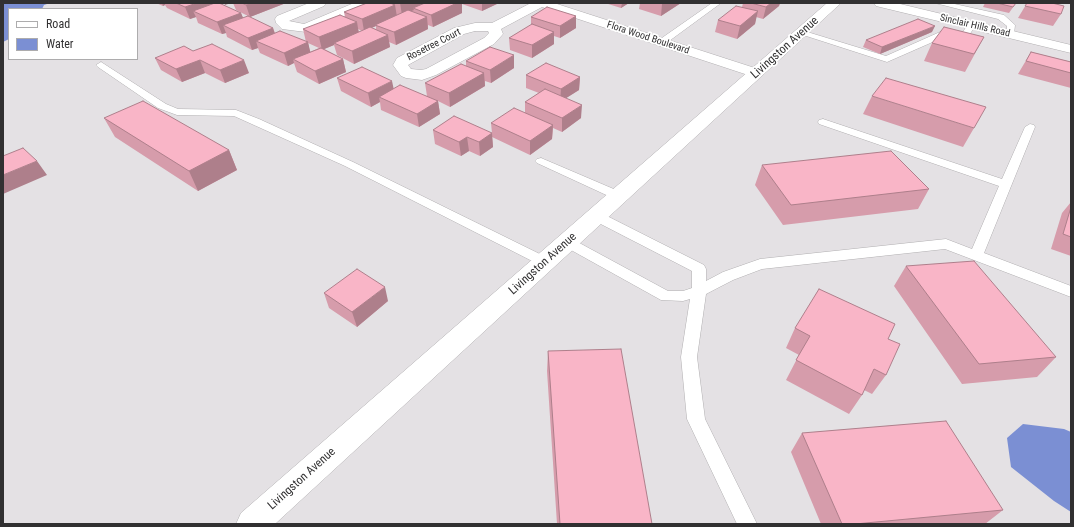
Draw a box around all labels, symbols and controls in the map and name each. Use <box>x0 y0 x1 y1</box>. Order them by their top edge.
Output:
legend <box>8 8 138 60</box>
street label: Sinclair Hills Road <box>939 12 1011 40</box>
street label: Livingston Avenue <box>748 14 822 82</box>
text: Road <box>46 17 70 31</box>
street label: Flora Wood Boulevard <box>605 19 691 57</box>
street label: Rosetree Court <box>405 26 463 64</box>
text: Water <box>46 37 74 51</box>
street label: Livingston Avenue <box>506 230 580 298</box>
street label: Livingston Avenue <box>265 445 339 513</box>

